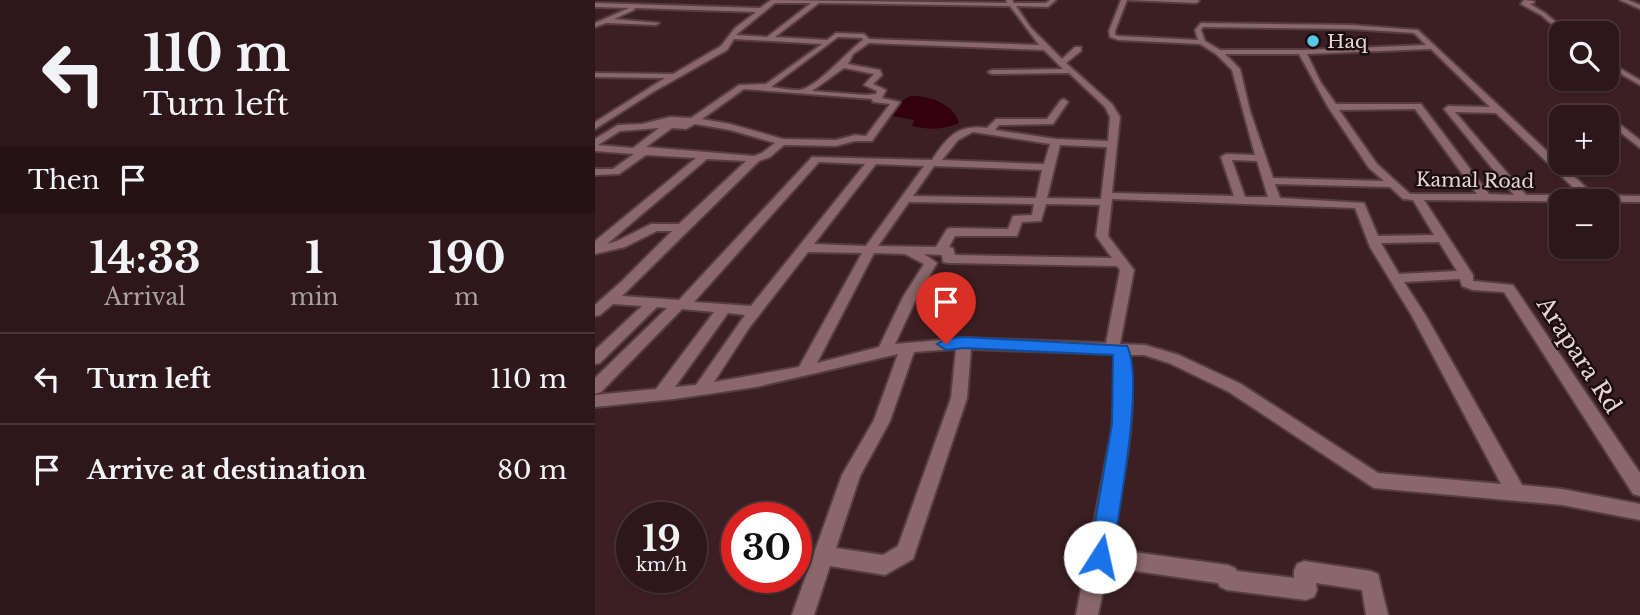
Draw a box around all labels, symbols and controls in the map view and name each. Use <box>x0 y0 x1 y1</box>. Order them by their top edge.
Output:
map controls <box>1549 21 1619 259</box>
button: search <box>1549 21 1619 91</box>
text: 110 m <box>143 23 290 84</box>
icon: left <box>28 28 119 119</box>
place label: Haq <box>1327 30 1368 53</box>
marker: Haq <box>1305 33 1321 49</box>
text: Turn left <box>143 84 289 124</box>
button: + <box>1549 105 1619 175</box>
icon: arrive <box>114 161 152 199</box>
text: Then <box>28 164 100 196</box>
street label: Kamal Road <box>1416 168 1535 193</box>
button: − <box>1549 189 1619 259</box>
text: 14:33 <box>89 232 201 284</box>
text: 1 <box>305 232 323 284</box>
text: 190 <box>427 232 506 284</box>
pin <box>916 272 976 344</box>
text: Arrival <box>104 283 186 311</box>
text: min <box>290 283 338 311</box>
text: m <box>454 283 479 311</box>
icon: arrive <box>927 283 965 321</box>
street label: Arapara Rd <box>1530 291 1627 419</box>
icon: left <box>28 360 66 398</box>
text: Turn left <box>87 363 211 395</box>
text: 110 m <box>490 363 567 395</box>
icon: arrive <box>28 451 66 489</box>
text: Arrive at destination <box>87 454 367 486</box>
text: 80 m <box>497 454 567 486</box>
speed limit sign: 30 <box>721 502 812 593</box>
text: 19 <box>642 517 681 560</box>
position arrow <box>1063 520 1137 594</box>
text: km/h <box>636 554 687 576</box>

